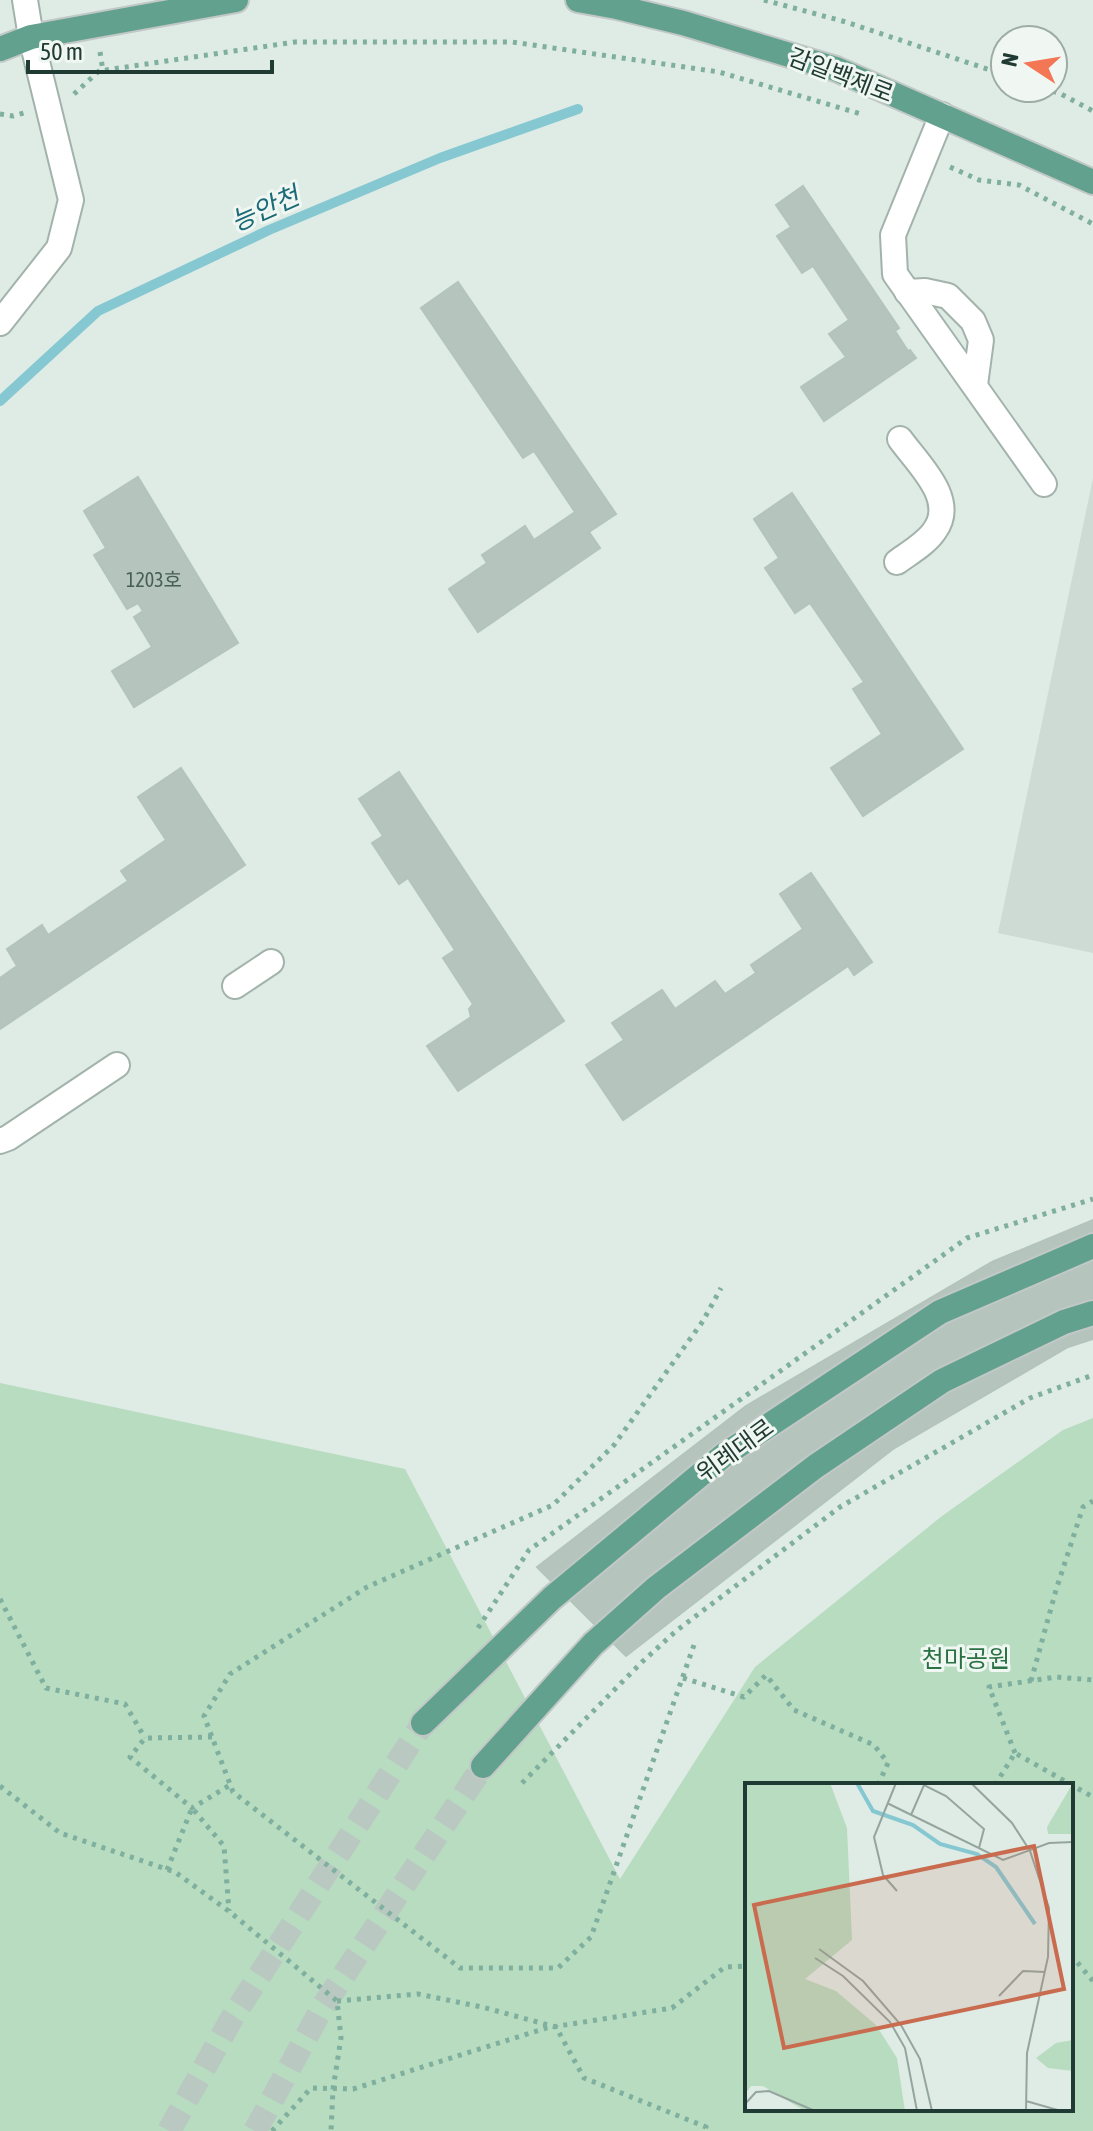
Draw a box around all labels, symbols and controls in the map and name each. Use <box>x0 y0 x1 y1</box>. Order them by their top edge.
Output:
scale bar <box>28 24 272 74</box>
north arrow <box>989 24 1069 104</box>
text: 50 m <box>40 38 83 65</box>
street label: 감일백제로 <box>785 43 897 107</box>
text: N <box>995 51 1024 69</box>
water label: 능안천 <box>226 179 307 237</box>
house number: 1203호 <box>126 568 182 591</box>
street label: 위례대로 <box>691 1413 779 1487</box>
park label: 천마공원 <box>922 1645 1010 1672</box>
inset map <box>745 1783 1073 2111</box>

